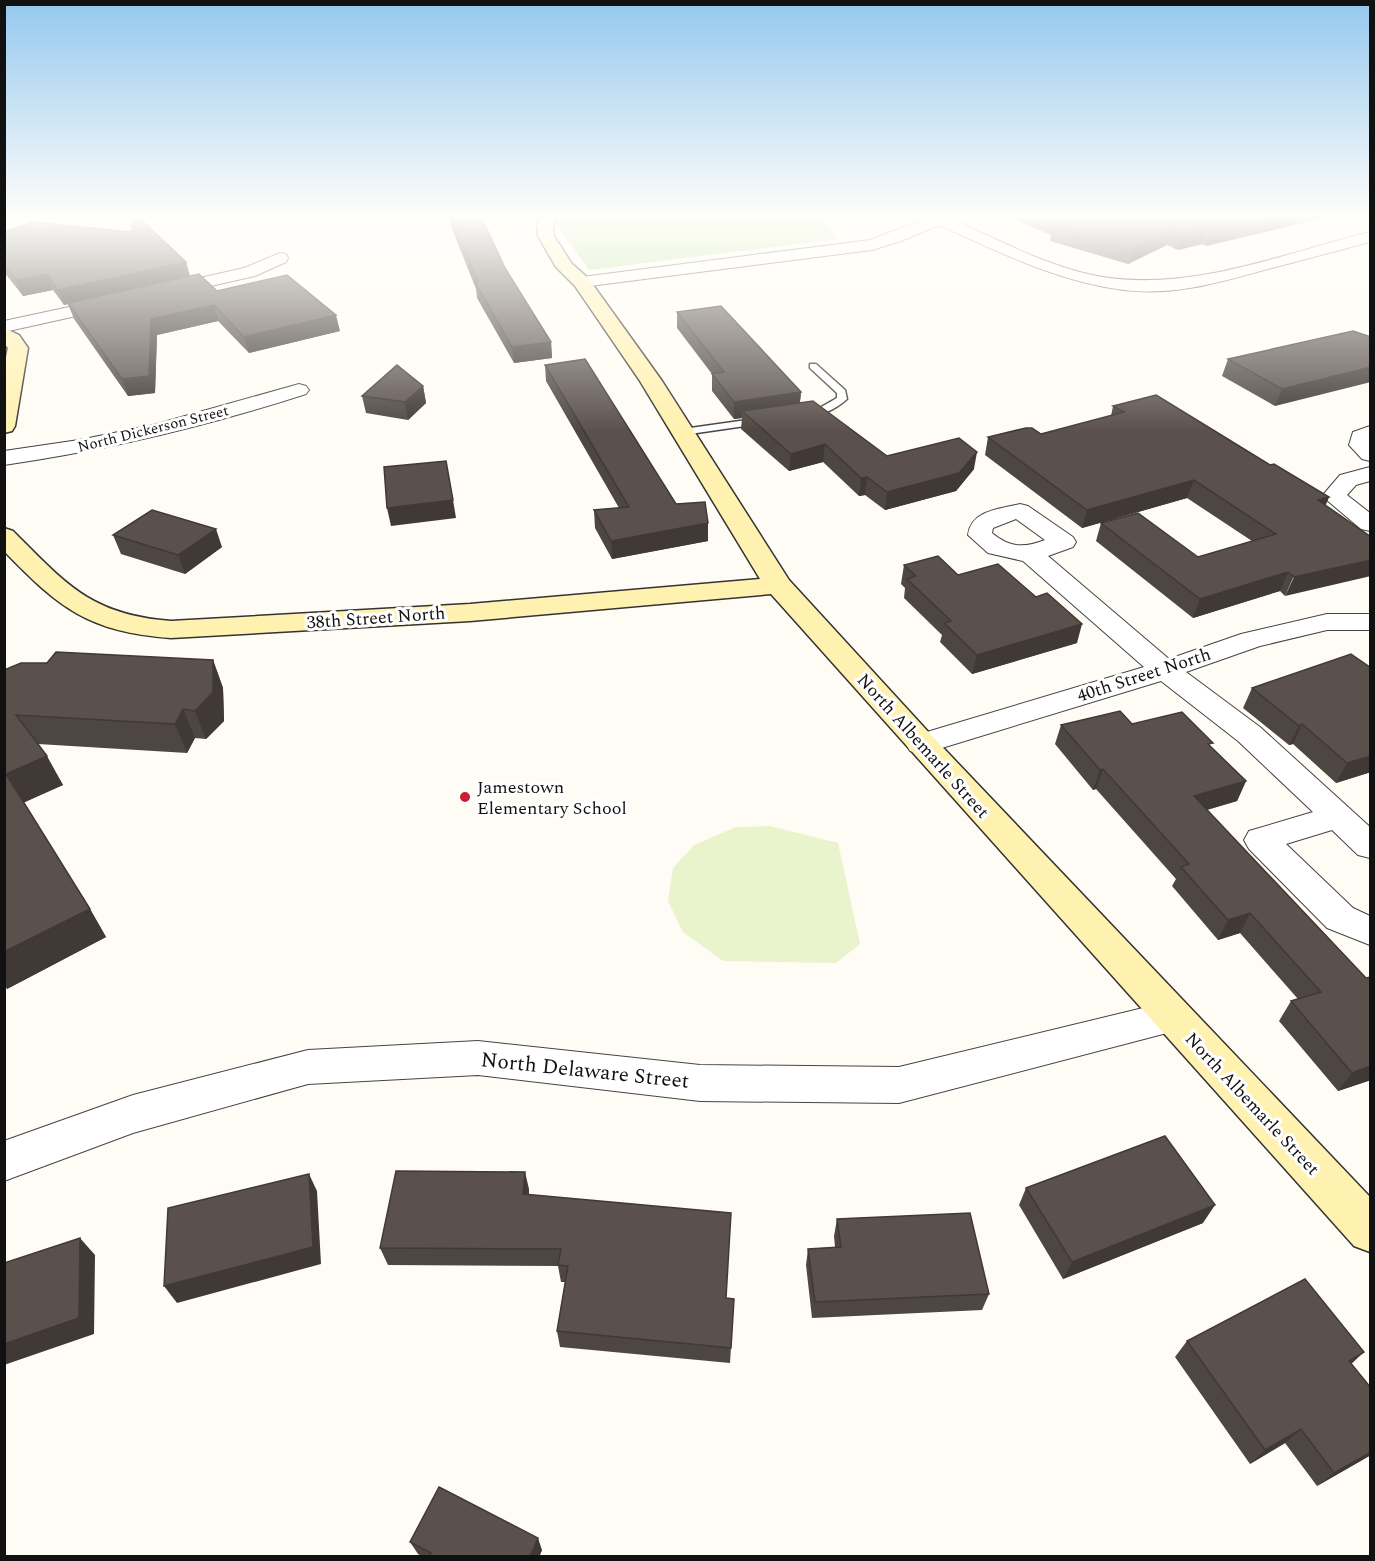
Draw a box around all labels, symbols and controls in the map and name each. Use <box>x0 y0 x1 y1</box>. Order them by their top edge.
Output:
street label: North Dickerson Street <box>75 399 231 459</box>
street label: 38th Street North <box>306 600 446 636</box>
street label: 40th Street North <box>1074 641 1214 709</box>
street label: North Albemarle Street <box>850 667 996 825</box>
place label: Jamestown Elementary School <box>477 774 627 822</box>
marker: Jamestown Elementary School <box>458 790 472 804</box>
street label: North Albemarle Street <box>1178 1026 1326 1182</box>
street label: North Delaware Street <box>479 1044 691 1098</box>

